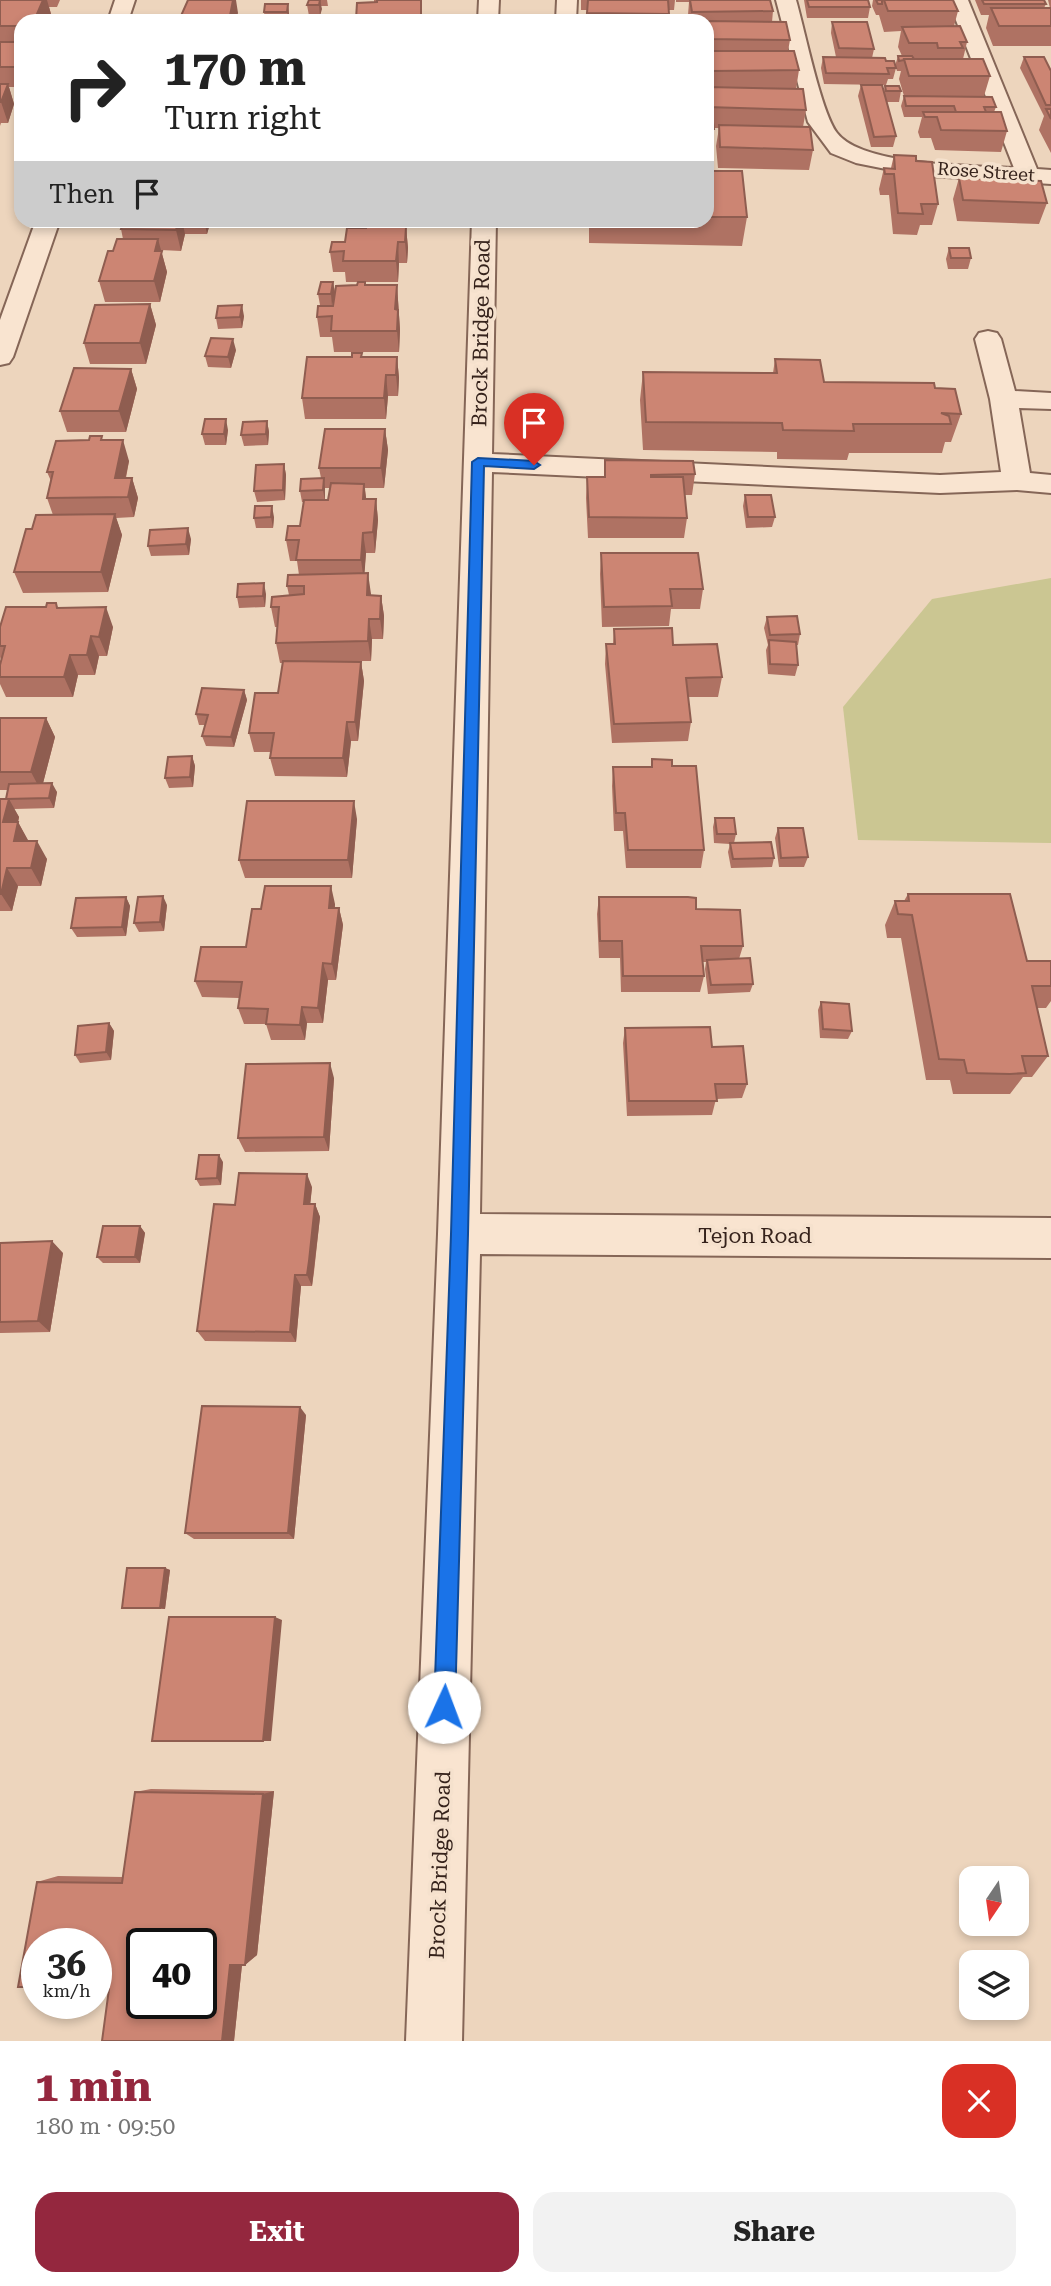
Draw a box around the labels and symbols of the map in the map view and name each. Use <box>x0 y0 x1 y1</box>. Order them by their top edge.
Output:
street label: Rose Street <box>937 158 1036 185</box>
street label: Brock Bridge Road <box>467 238 495 427</box>
pin <box>504 393 564 465</box>
street label: Tejon Road <box>698 1224 812 1248</box>
position arrow <box>407 1670 481 1744</box>
street label: Brock Bridge Road <box>425 1770 455 1960</box>
north arrow <box>959 1866 1029 1936</box>
speed limit sign: 40 <box>126 1928 217 2019</box>

